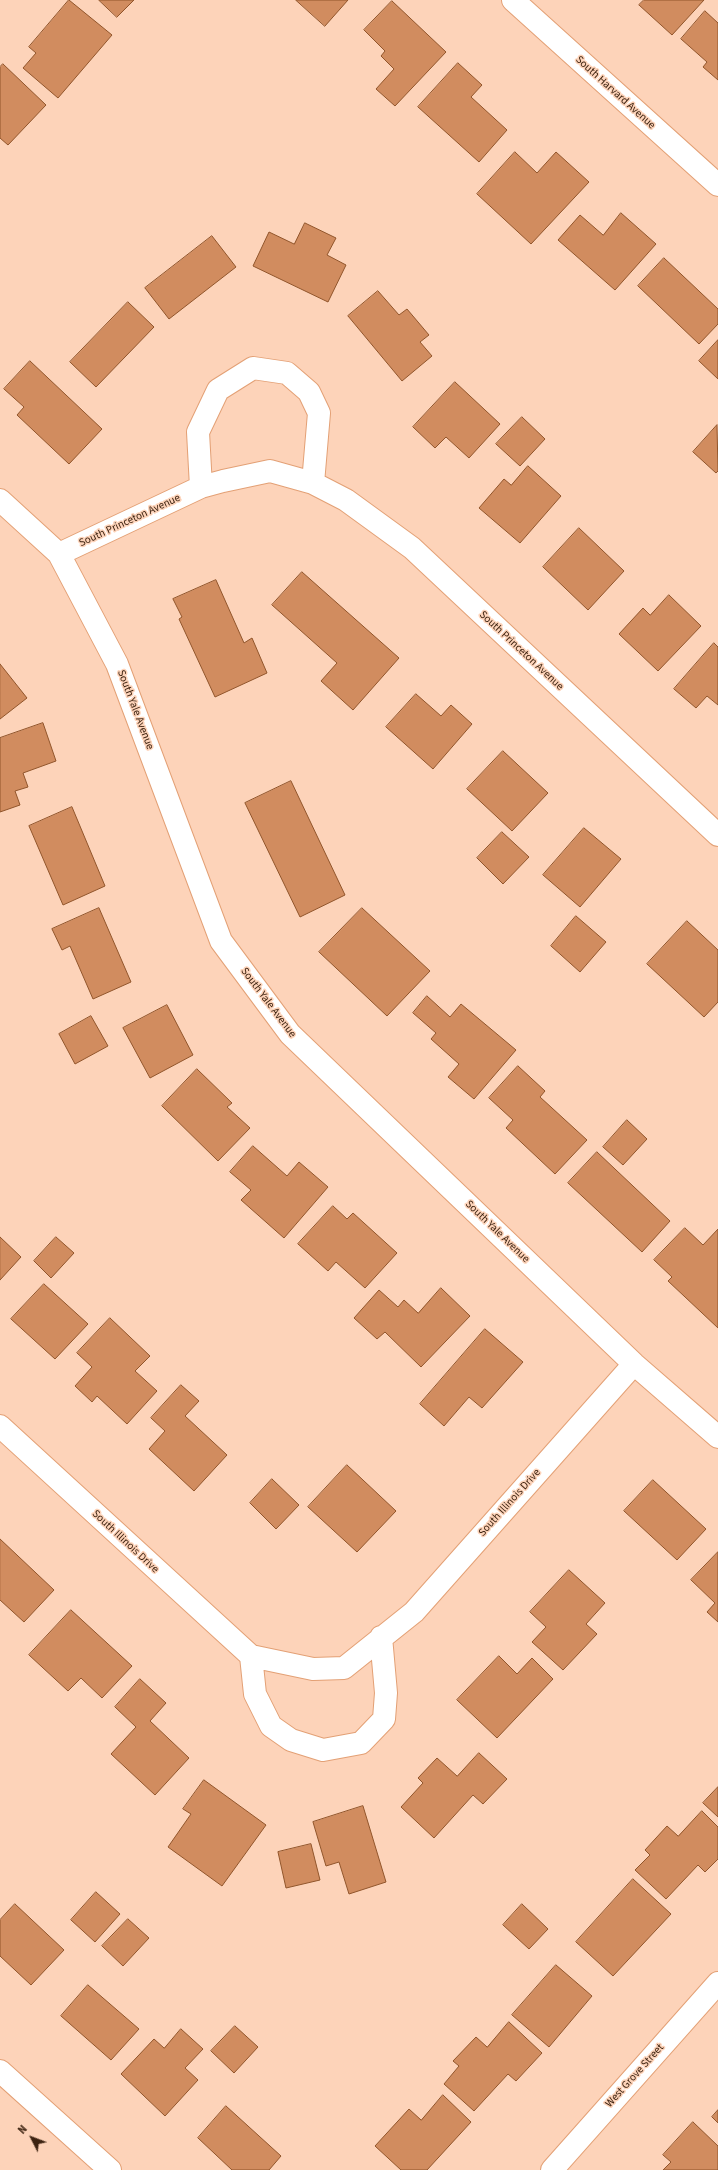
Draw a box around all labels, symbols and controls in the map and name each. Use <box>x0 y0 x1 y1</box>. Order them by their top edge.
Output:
street label: South Harvard Avenue <box>572 54 658 132</box>
street label: South Princeton Avenue <box>77 492 183 550</box>
street label: South Princeton Avenue <box>476 609 566 693</box>
street label: South Yale Avenue <box>114 668 156 752</box>
street label: South Yale Avenue <box>237 965 299 1041</box>
street label: South Yale Avenue <box>462 1198 532 1266</box>
street label: South Illinois Drive <box>476 1467 544 1539</box>
street label: South Illinois Drive <box>89 1508 161 1576</box>
street label: West Grove Street <box>603 2041 667 2111</box>
north arrow <box>12 2118 52 2158</box>
text: N <box>15 2122 31 2137</box>

